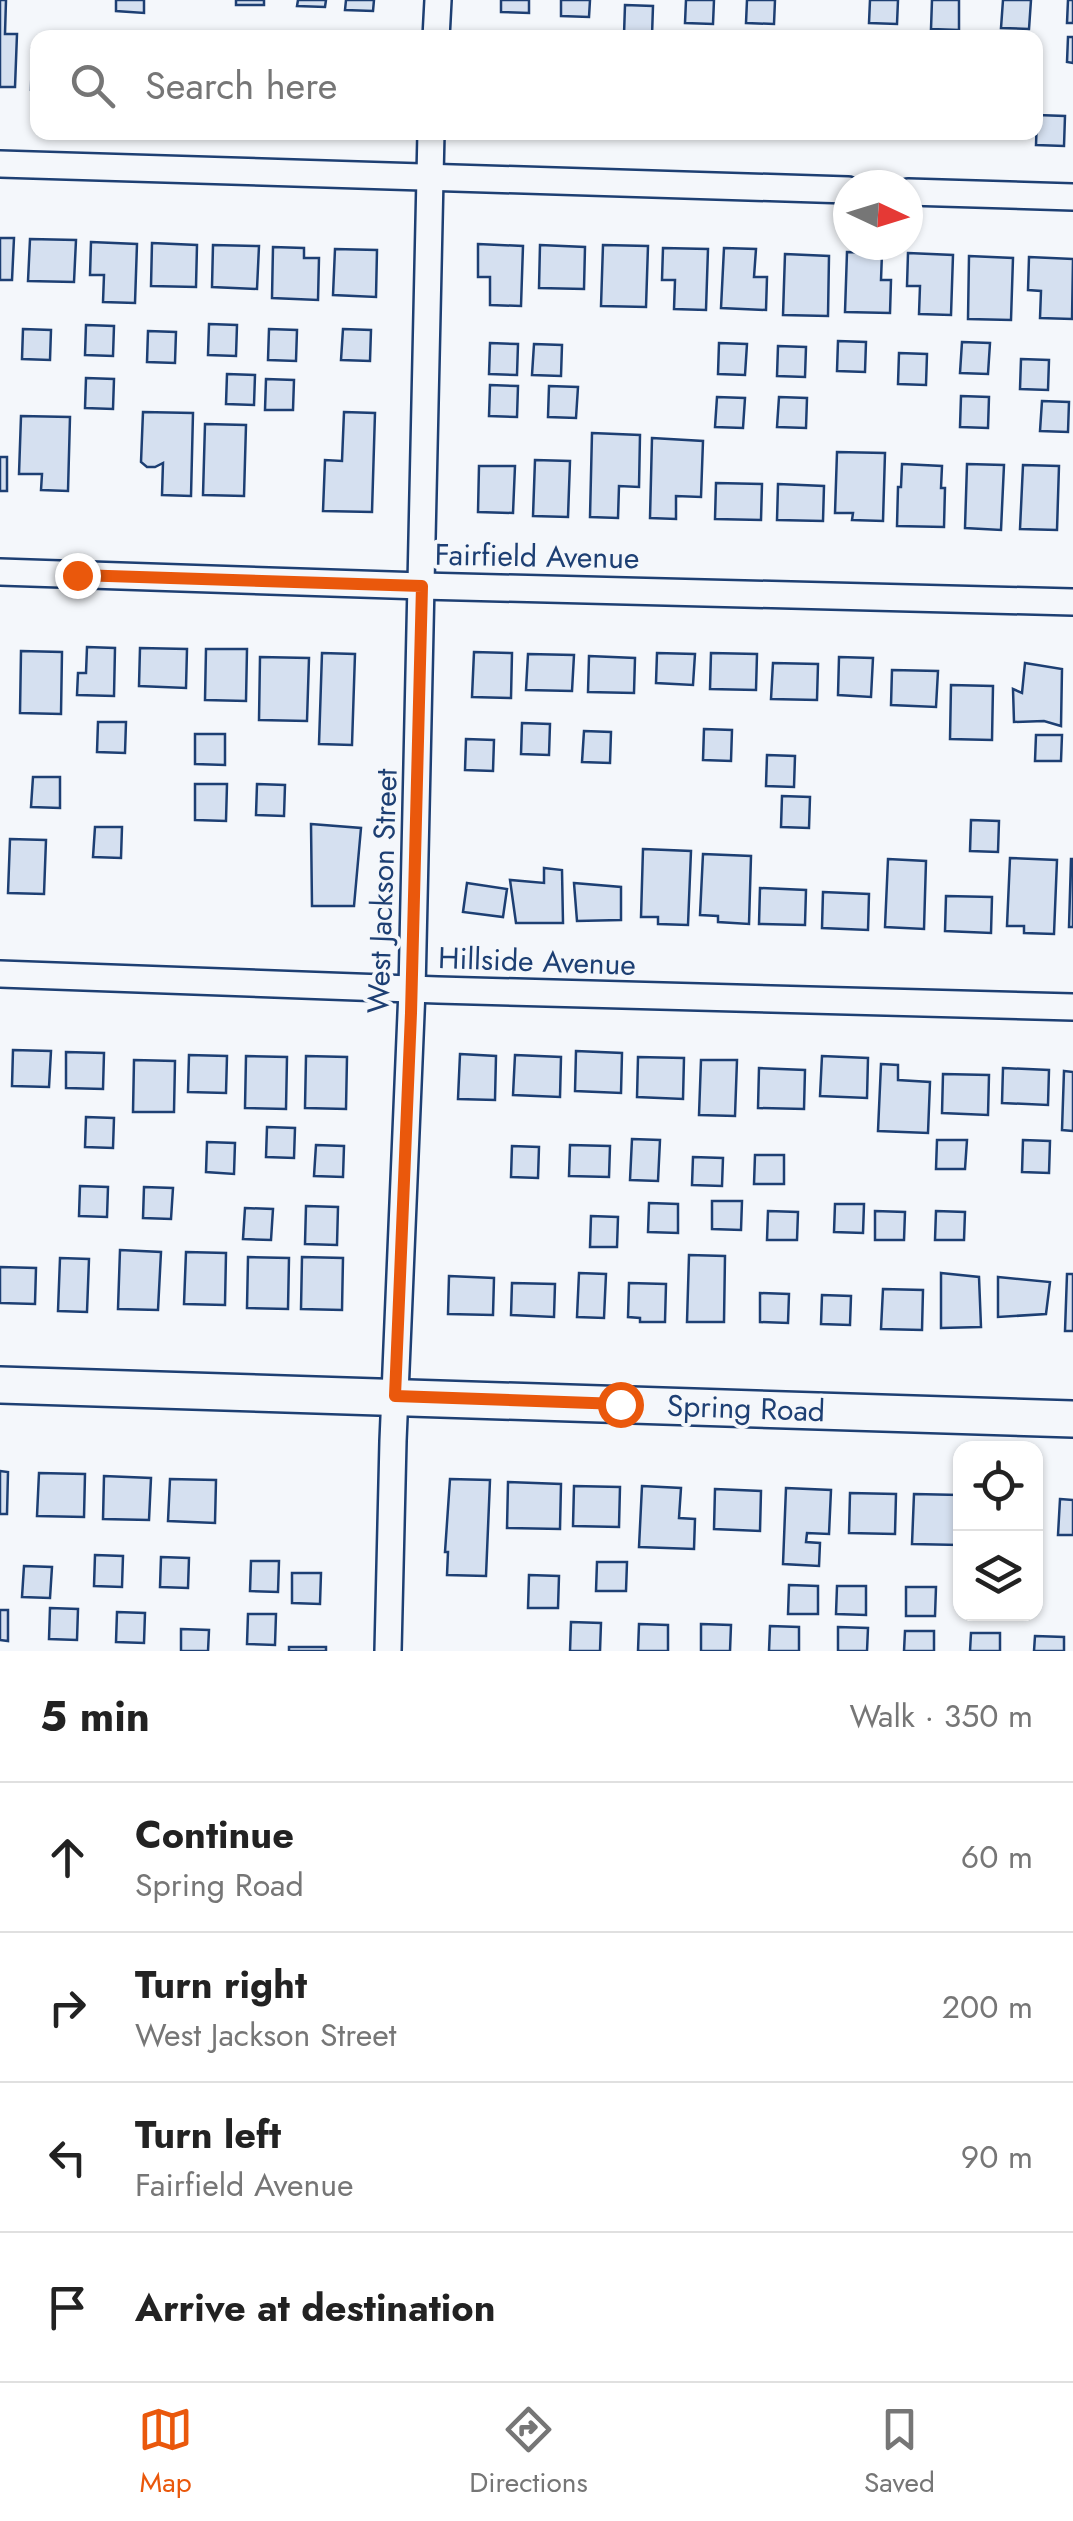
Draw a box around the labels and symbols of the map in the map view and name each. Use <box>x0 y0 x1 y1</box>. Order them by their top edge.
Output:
north arrow <box>833 170 923 260</box>
street label: Fairfield Avenue <box>434 533 640 579</box>
route end <box>55 553 101 599</box>
street label: West Jackson Street <box>356 767 408 1014</box>
street label: Hillside Avenue <box>437 936 637 986</box>
route start <box>598 1382 644 1428</box>
street label: Spring Road <box>666 1384 826 1432</box>

